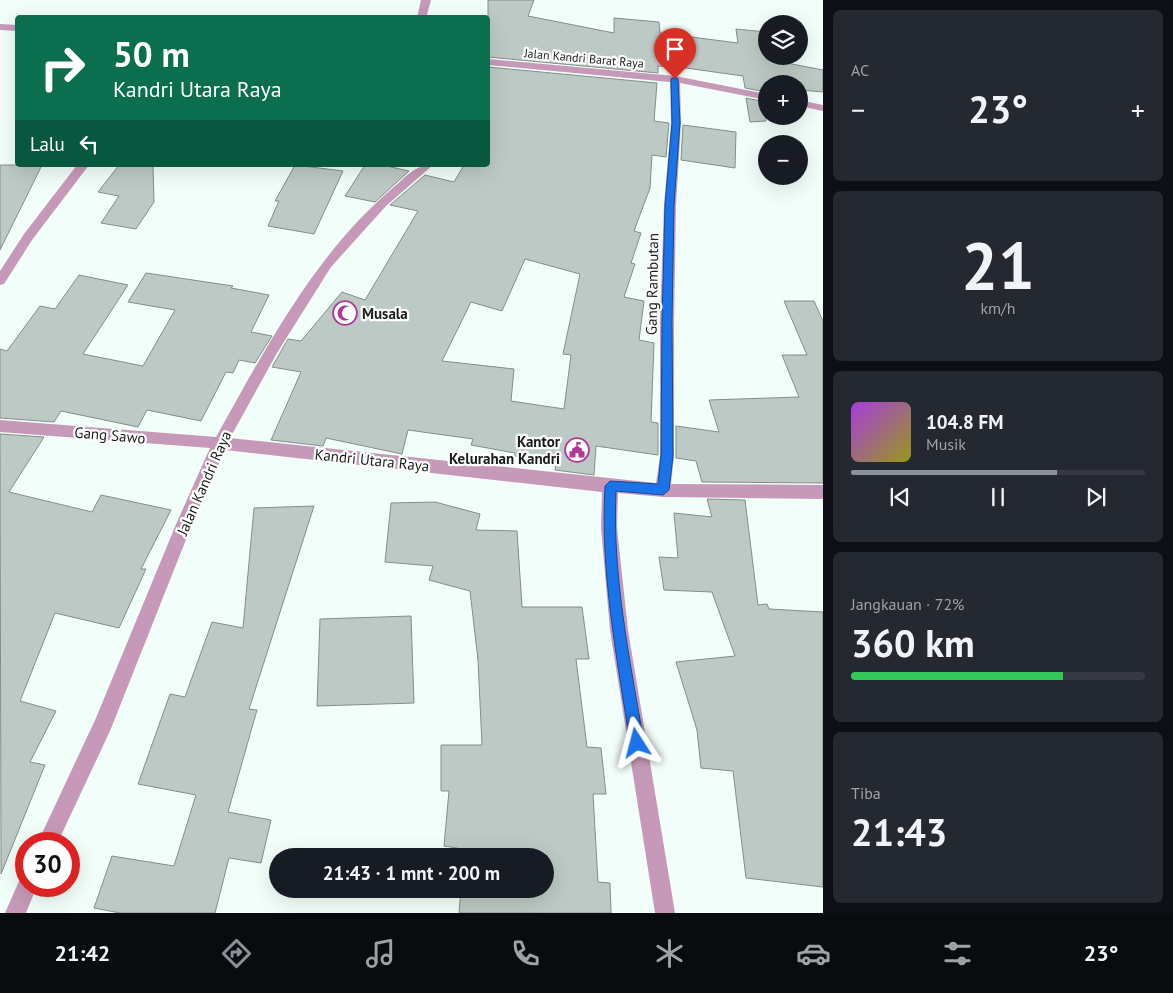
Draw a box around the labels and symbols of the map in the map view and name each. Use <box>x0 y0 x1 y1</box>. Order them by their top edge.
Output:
pin <box>654 28 696 79</box>
street label: Jalan Kandri Barat Raya <box>523 45 644 71</box>
street label: Gang Rambutan <box>642 233 662 335</box>
mosque icon: Musala <box>332 300 358 326</box>
place label: Musala <box>362 304 408 323</box>
street label: Gang Sawo <box>74 422 146 448</box>
street label: Jalan Kandri Raya <box>172 428 235 539</box>
place label: Kantor Kelurahan Kandri <box>449 432 561 468</box>
public building icon: Kantor Kelurahan Kandri <box>564 437 590 463</box>
street label: Kandri Utara Raya <box>314 445 430 475</box>
position arrow <box>610 716 662 768</box>
speed limit sign: 30 <box>15 832 80 897</box>

